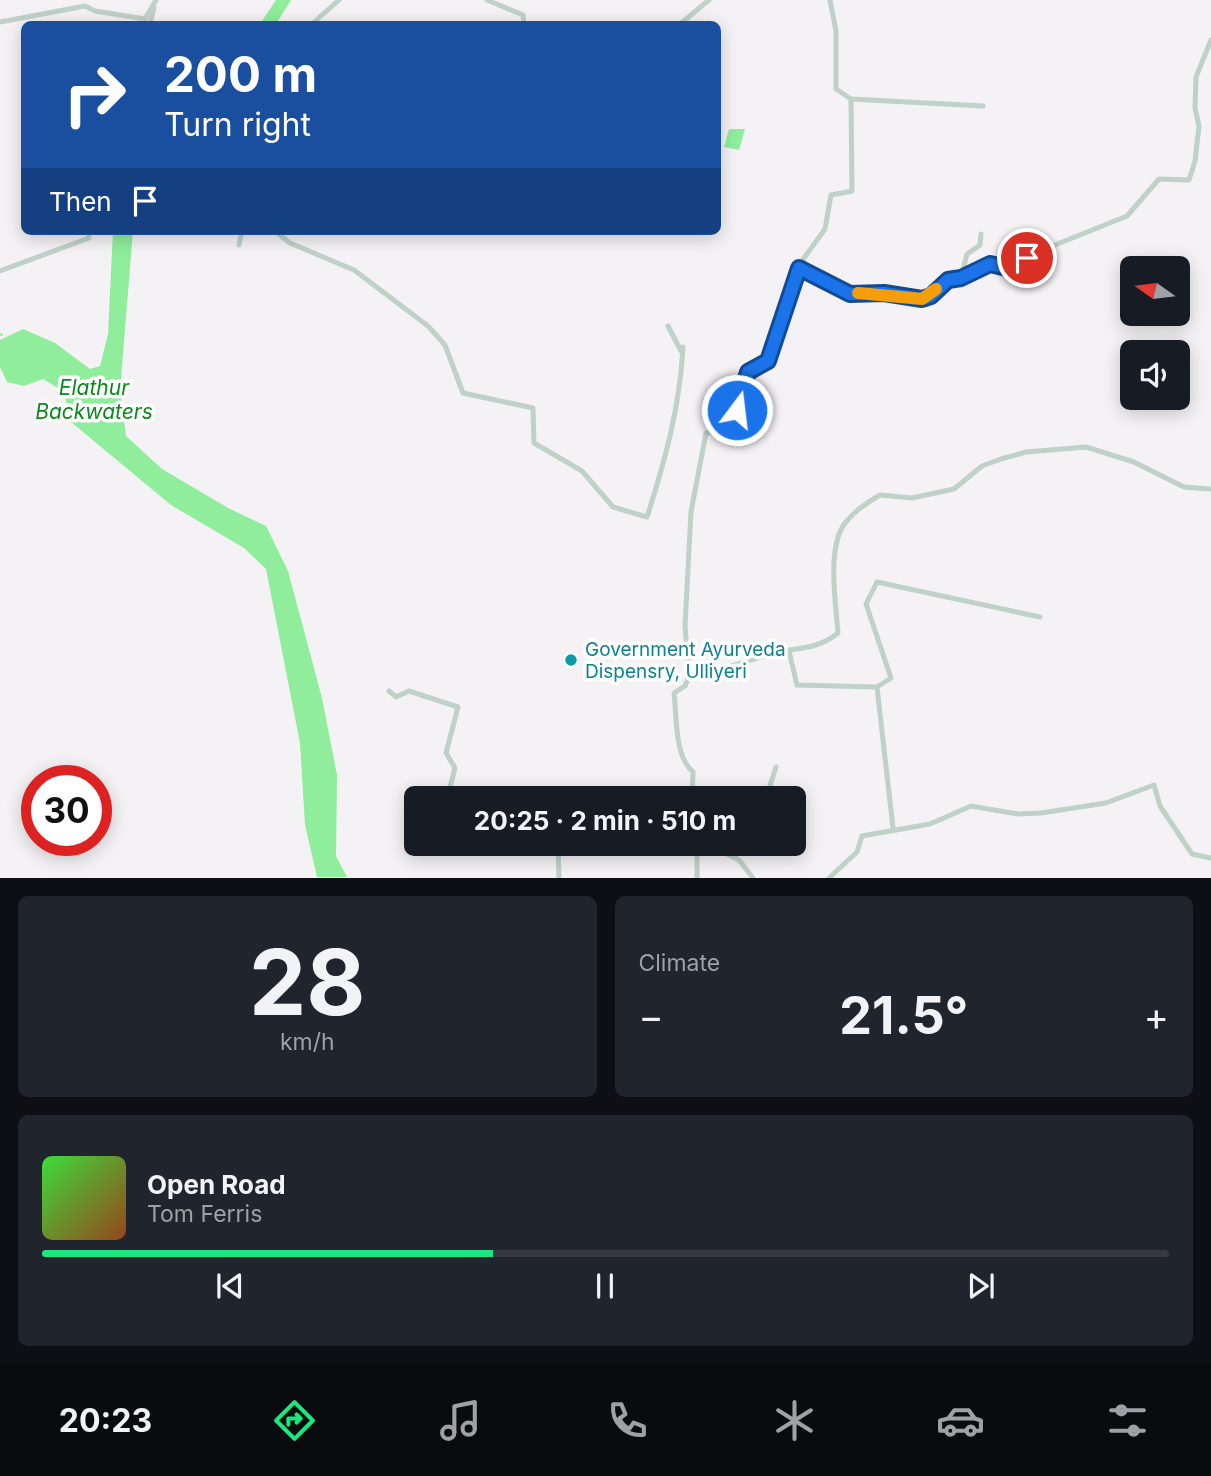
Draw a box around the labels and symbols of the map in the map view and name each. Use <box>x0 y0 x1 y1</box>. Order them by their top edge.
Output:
pin <box>997 228 1057 288</box>
north arrow <box>1120 256 1190 326</box>
position arrow <box>700 373 774 447</box>
water label: Elathur Backwaters <box>35 375 153 424</box>
place label: Government Ayurveda Dispensry, Ulliyeri <box>585 638 786 683</box>
marker: Government Ayurveda Dispensry, Ulliyeri <box>563 652 579 668</box>
speed limit sign: 30 <box>21 765 112 856</box>

